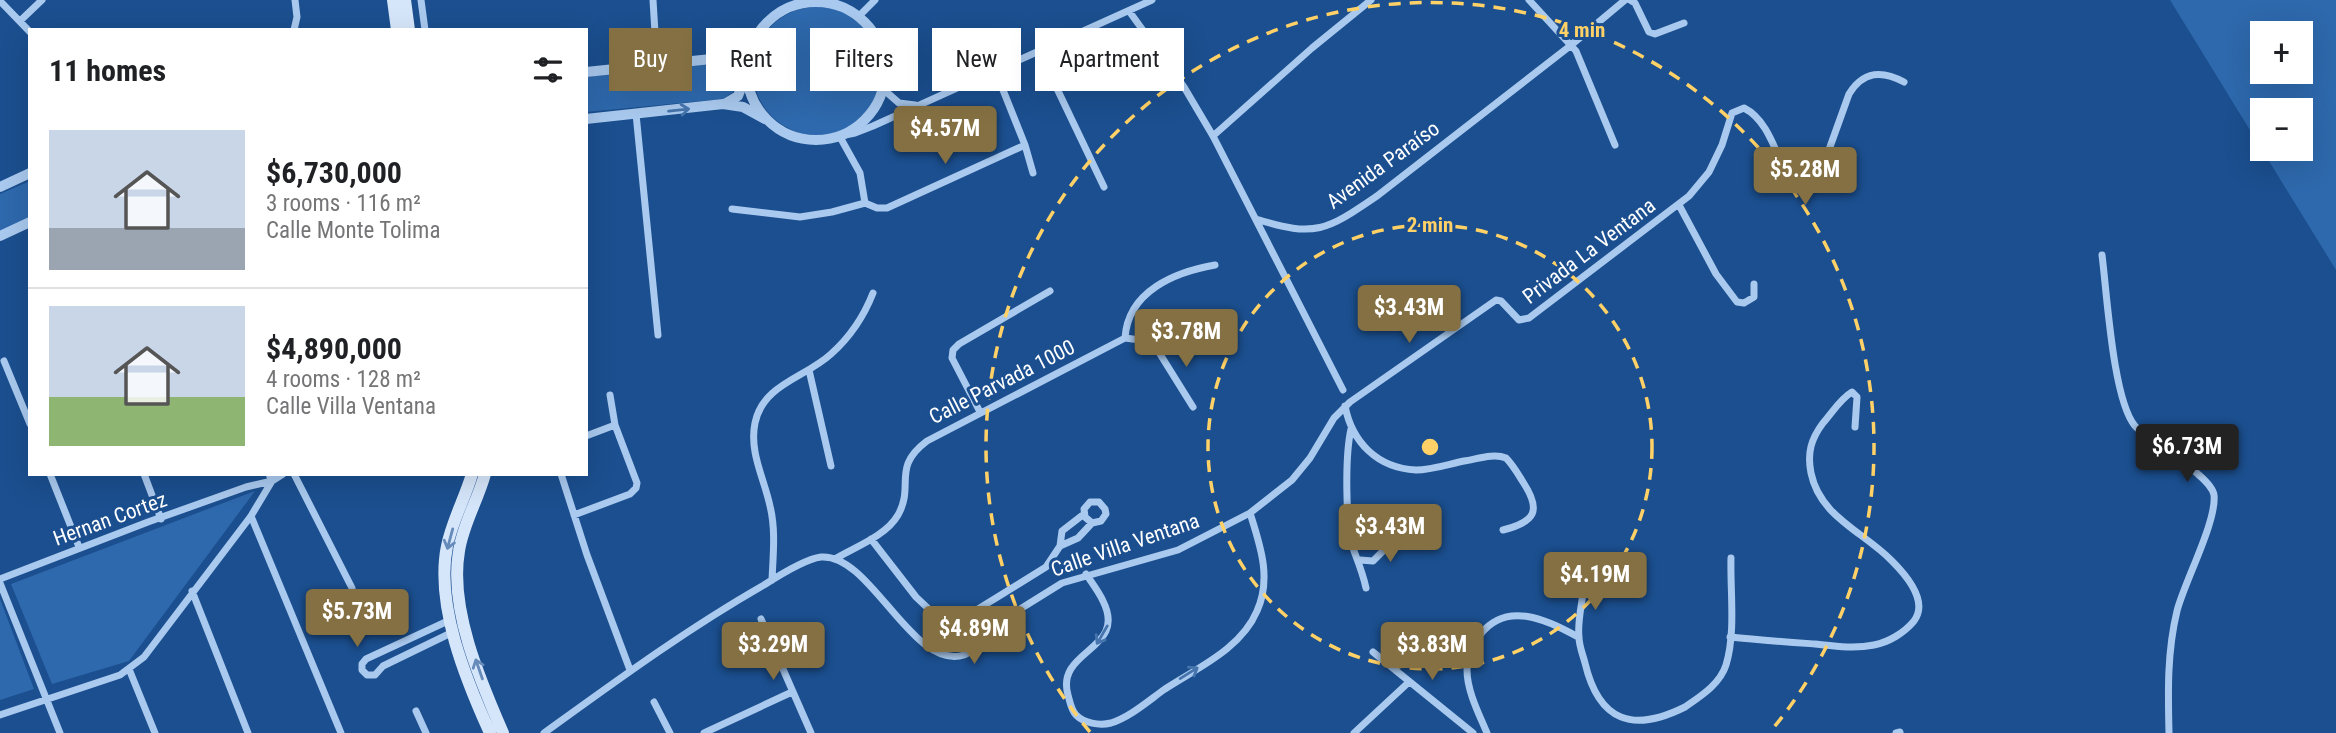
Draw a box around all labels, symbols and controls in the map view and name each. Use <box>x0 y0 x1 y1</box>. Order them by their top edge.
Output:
text: 4 min <box>1559 18 1605 42</box>
map controls <box>2250 21 2313 161</box>
button: + <box>2250 21 2313 84</box>
chip: Buy <box>609 28 692 91</box>
chip: Rent <box>706 28 796 91</box>
chip: Filters <box>810 28 918 91</box>
chip: New <box>932 28 1021 91</box>
chip: Apartment <box>1035 28 1184 91</box>
icon: filters <box>529 51 567 89</box>
text: 11 homes <box>49 53 166 88</box>
button: − <box>2250 98 2313 161</box>
one-way arrow <box>667 103 689 116</box>
pin: $4.57M <box>888 106 1002 166</box>
text: $4.57M <box>910 115 980 142</box>
street label: Avenida Paraíso <box>1322 116 1444 214</box>
pin: $5.28M <box>1748 148 1862 207</box>
text: $6,730,000 <box>266 155 402 190</box>
text: $5.28M <box>1770 156 1840 183</box>
icon: home <box>105 158 189 242</box>
text: 3 rooms · 116 m² <box>266 190 421 217</box>
street label: Privada La Ventana <box>1518 193 1660 309</box>
text: 2 min <box>1407 213 1453 237</box>
text: Calle Monte Tolima <box>266 217 440 244</box>
pin: $3.43M <box>1352 286 1466 345</box>
text: $3.43M <box>1374 294 1444 321</box>
pin: $3.78M <box>1129 310 1243 369</box>
text: $3.78M <box>1151 318 1221 345</box>
text: $4,890,000 <box>266 331 402 366</box>
icon: home <box>105 334 189 418</box>
street label: Calle Parvada 1000 <box>925 335 1079 429</box>
text: 4 rooms · 128 m² <box>266 366 421 393</box>
text: Calle Villa Ventana <box>266 393 436 420</box>
pin: $6.73M <box>2130 424 2244 484</box>
text: $6.73M <box>2152 433 2222 460</box>
centre of rings <box>1418 435 1442 459</box>
street label: Hernan Cortez <box>50 487 170 551</box>
pin: $3.43M <box>1333 504 1447 564</box>
street label: Calle Villa Ventana <box>1048 508 1202 582</box>
text: $3.43M <box>1355 513 1425 540</box>
one-way arrow <box>442 527 455 549</box>
pin: $4.19M <box>1538 552 1652 612</box>
text: $4.19M <box>1560 561 1630 588</box>
pin: $5.73M <box>300 590 414 649</box>
text: $5.73M <box>322 598 392 625</box>
pin: $4.89M <box>917 606 1031 666</box>
text: $4.89M <box>939 615 1009 642</box>
pin: $3.29M <box>716 622 830 682</box>
pin: $3.83M <box>1375 622 1489 682</box>
one-way arrow <box>1095 624 1109 644</box>
text: $3.29M <box>738 631 808 658</box>
text: $3.83M <box>1397 631 1467 658</box>
one-way arrow <box>472 659 484 681</box>
one-way arrow <box>1179 666 1199 680</box>

